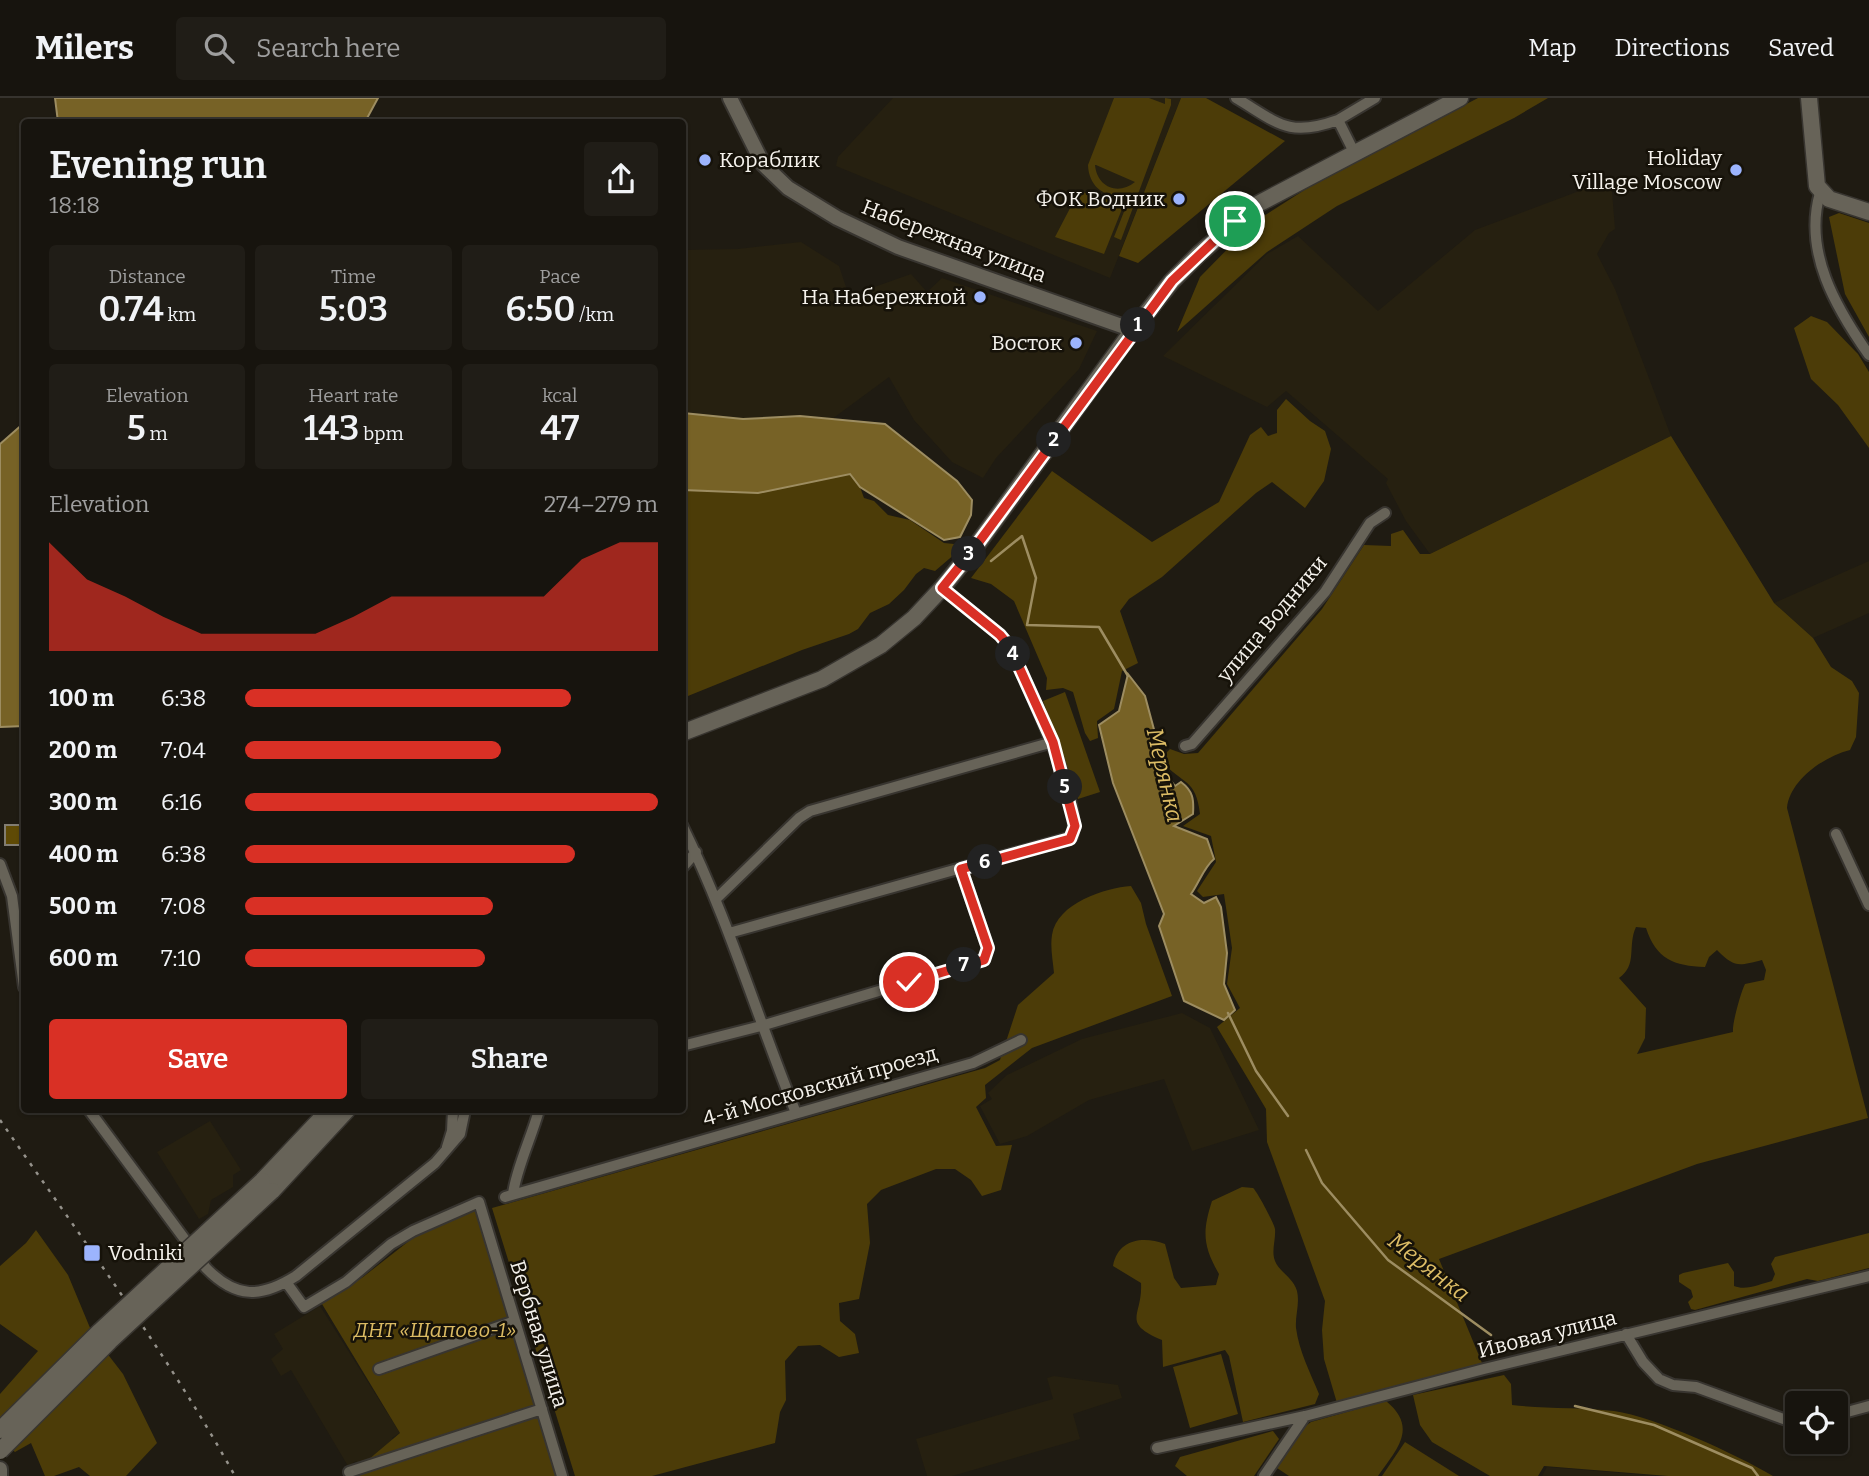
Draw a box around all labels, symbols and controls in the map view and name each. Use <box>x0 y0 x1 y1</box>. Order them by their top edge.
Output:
search box <box>176 17 666 80</box>
text: Milers <box>35 28 134 68</box>
icon: search <box>200 29 238 67</box>
text: Search here <box>256 33 400 64</box>
text: Map <box>1528 34 1577 62</box>
text: Directions <box>1615 34 1730 62</box>
text: Saved <box>1768 34 1834 62</box>
text: Evening run <box>49 142 267 188</box>
button: share <box>584 142 658 216</box>
place label: Holiday Village Moscow <box>1572 145 1723 195</box>
place label: Кораблик <box>719 147 820 173</box>
marker: Кораблик <box>697 152 713 168</box>
marker: Holiday Village Moscow <box>1728 162 1744 178</box>
place label: ФОК Водник <box>1036 186 1166 212</box>
text: 18:18 <box>49 191 100 219</box>
marker: ФОК Водник <box>1171 191 1187 207</box>
pin <box>1205 191 1265 251</box>
street label: Набережная улица <box>858 194 1050 288</box>
icon: arrive <box>1216 202 1254 240</box>
text: Distance <box>109 265 186 288</box>
text: Time <box>331 265 376 288</box>
text: Pace <box>539 265 580 288</box>
place label: На Набережной <box>802 284 966 310</box>
text: 0.74 <box>98 288 164 330</box>
text: 5:03 <box>319 288 388 330</box>
text: 6:50 <box>506 288 575 330</box>
marker: На Набережной <box>972 289 988 305</box>
text: km <box>164 303 196 326</box>
text: /km <box>575 303 614 326</box>
pin: 1 <box>1120 308 1156 342</box>
text: 1 <box>1133 313 1142 336</box>
place label: Восток <box>991 330 1063 356</box>
marker: Восток <box>1068 335 1084 351</box>
text: Elevation <box>106 384 189 407</box>
text: Heart rate <box>309 384 398 407</box>
text: kcal <box>542 384 578 407</box>
text: 5 <box>127 407 146 449</box>
text: 143 <box>303 407 359 449</box>
text: 47 <box>540 407 579 449</box>
text: m <box>146 422 168 445</box>
text: bpm <box>359 422 404 445</box>
pin: 2 <box>1036 422 1072 458</box>
text: 2 <box>1048 428 1059 451</box>
text: Elevation <box>49 490 149 518</box>
text: 274–279 m <box>544 490 658 518</box>
pin: 3 <box>951 536 986 572</box>
text: 3 <box>963 542 974 565</box>
street label: улица Водники <box>1211 550 1333 688</box>
pin: 4 <box>996 636 1030 672</box>
text: 4 <box>1007 642 1018 665</box>
text: 100 m <box>49 684 114 712</box>
text: 6:38 <box>161 684 206 712</box>
water label: Мерянка <box>1141 725 1189 825</box>
text: 200 m <box>49 736 117 764</box>
text: 7:04 <box>161 736 206 764</box>
pin: 5 <box>1048 770 1082 804</box>
text: 5 <box>1059 775 1070 798</box>
text: 300 m <box>49 788 118 816</box>
text: 6:16 <box>161 788 202 816</box>
text: 400 m <box>49 840 118 868</box>
text: 6:38 <box>161 840 206 868</box>
pin: 6 <box>968 844 1002 880</box>
text: 6 <box>979 850 990 873</box>
text: 500 m <box>49 892 117 920</box>
text: 7:08 <box>161 892 206 920</box>
text: 600 m <box>49 944 118 972</box>
text: 7:10 <box>161 944 201 972</box>
pin: 7 <box>946 948 982 982</box>
pin <box>879 952 939 1012</box>
text: 7 <box>958 953 969 976</box>
icon: check <box>890 963 928 1001</box>
button: Save <box>49 1019 347 1099</box>
button: Share <box>361 1019 658 1099</box>
street label: 4-й Московский проезд <box>700 1040 941 1132</box>
water label: Мерянка <box>1382 1226 1476 1308</box>
place label: Vodniki <box>108 1240 183 1266</box>
marker: Vodniki <box>82 1243 102 1263</box>
street label: Вербная улица <box>504 1257 574 1411</box>
street label: Ивовая улица <box>1475 1304 1620 1364</box>
park label: ДНТ «Щапово-1» <box>352 1317 516 1343</box>
map controls <box>1785 1391 1848 1454</box>
button: locate <box>1785 1391 1848 1454</box>

